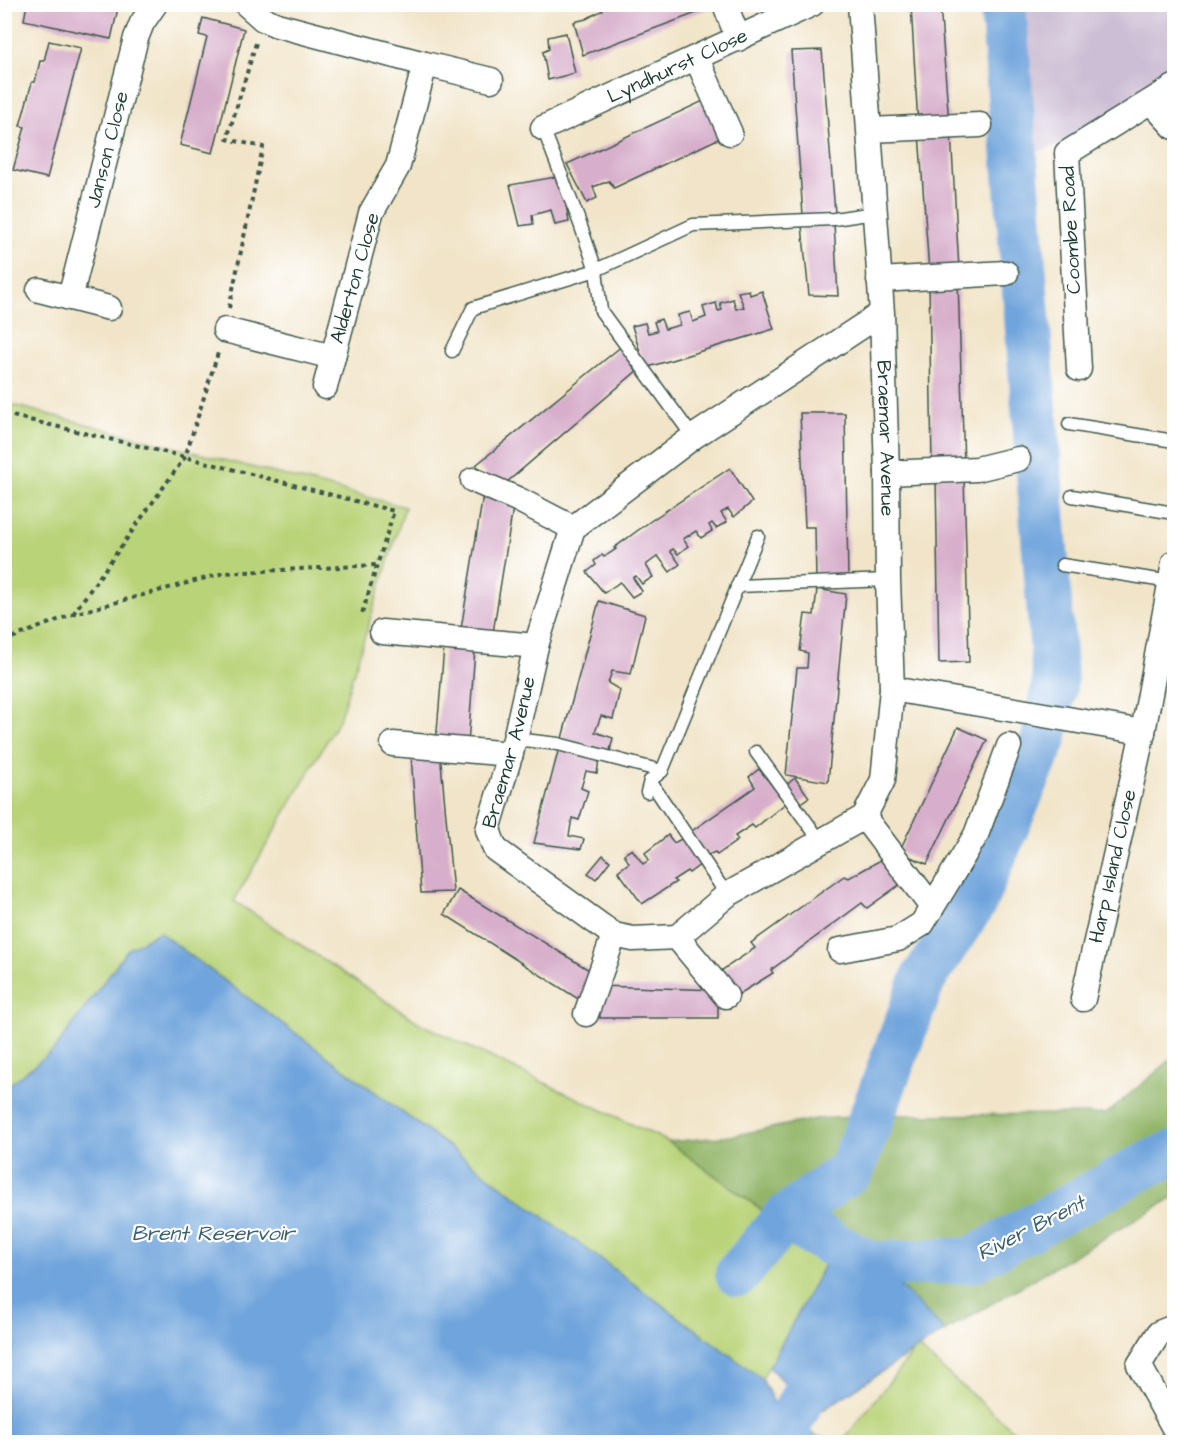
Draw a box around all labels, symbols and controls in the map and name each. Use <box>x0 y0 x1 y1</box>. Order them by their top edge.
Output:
street label: Lyndhurst Close <box>603 21 752 111</box>
street label: Janson Close <box>79 88 136 211</box>
street label: Coombe Road <box>1054 165 1088 295</box>
street label: Alderton Close <box>323 209 387 347</box>
street label: Braemar Avenue <box>869 360 901 516</box>
street label: Braemar Avenue <box>475 674 543 832</box>
street label: Harp Island Close <box>1082 787 1144 946</box>
water label: River Brent <box>972 1187 1092 1268</box>
water label: Brent Reservoir <box>132 1219 297 1248</box>

